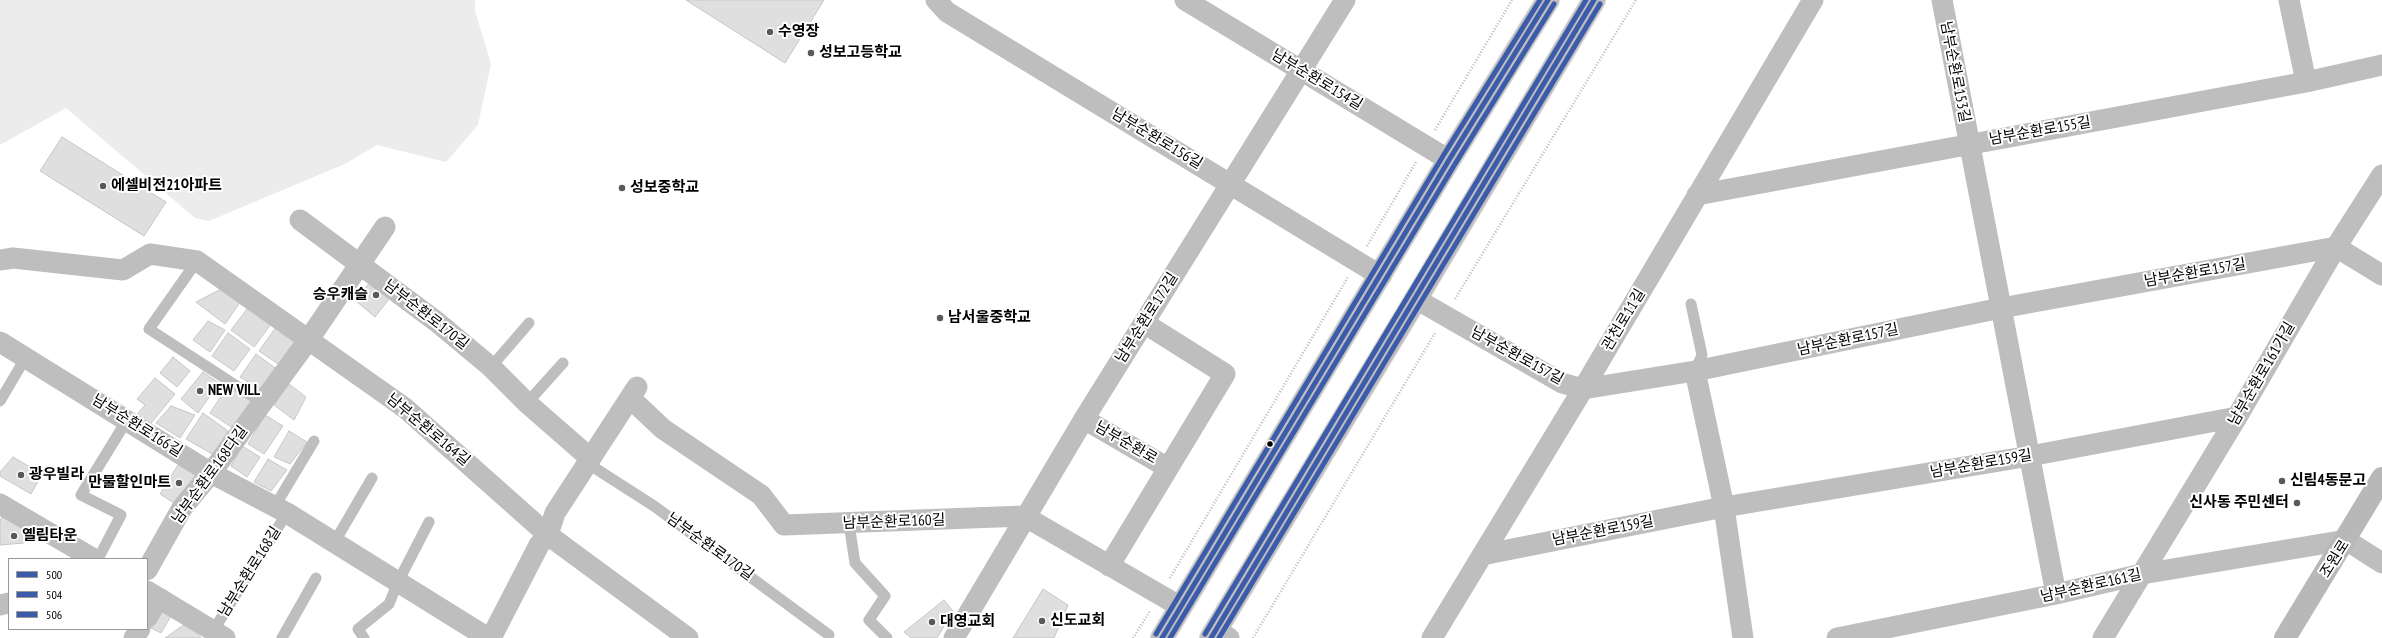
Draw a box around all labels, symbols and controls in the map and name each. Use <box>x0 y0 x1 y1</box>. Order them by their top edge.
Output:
street label: 남부순환로153길 <box>1936 20 1974 124</box>
place label: 수영장 <box>778 23 819 41</box>
marker: 수영장 <box>765 27 775 37</box>
place label: 성보고등학교 <box>819 44 902 62</box>
street label: 남부순환로154길 <box>1268 46 1366 114</box>
marker: 성보고등학교 <box>806 48 816 58</box>
street label: 남부순환로156길 <box>1108 105 1206 173</box>
street label: 남부순환로155길 <box>1988 113 2092 149</box>
place label: 에셀비전21아파트 <box>111 177 222 195</box>
place label: 성보중학교 <box>630 179 699 197</box>
marker: 에셀비전21아파트 <box>98 181 108 191</box>
marker: 성보중학교 <box>617 183 627 193</box>
street label: 남부순환로157길 <box>2143 255 2247 291</box>
street label: 남부순환로172길 <box>1112 270 1182 366</box>
street label: 남부순환로170길 <box>380 276 472 354</box>
place label: 승우캐슬 <box>313 286 368 304</box>
street label: 관천로11길 <box>1599 286 1649 354</box>
marker: 승우캐슬 <box>371 290 381 300</box>
place label: 남서울중학교 <box>948 309 1031 327</box>
marker: 남서울중학교 <box>935 313 945 323</box>
street label: 남부순환로161가길 <box>2225 319 2299 429</box>
street label: 남부순환로157길 <box>1796 320 1900 360</box>
street label: 남부순환로157길 <box>1468 323 1566 389</box>
place label: NEW VILL <box>208 382 260 400</box>
marker: NEW VILL <box>195 386 205 396</box>
street label: 남부순환로164길 <box>383 390 473 470</box>
street label: 남부순환로166길 <box>89 391 185 461</box>
street label: 남부순환로 <box>1092 418 1160 468</box>
street label: 남부순환로168다길 <box>168 422 252 528</box>
unlabelled marker <box>1265 439 1275 449</box>
street label: 남부순환로159길 <box>1929 446 2033 482</box>
place label: 광우빌라 <box>29 466 84 484</box>
marker: 광우빌라 <box>16 470 26 480</box>
place label: 신림4동문고 <box>2290 472 2366 490</box>
place label: 만물할인마트 <box>88 474 171 492</box>
marker: 신림4동문고 <box>2277 476 2287 486</box>
marker: 만물할인마트 <box>174 478 184 488</box>
place label: 신사동 주민센터 <box>2189 494 2289 512</box>
marker: 신사동 주민센터 <box>2292 498 2302 508</box>
street label: 남부순환로170길 <box>663 509 757 585</box>
street label: 남부순환로160길 <box>842 511 946 533</box>
street label: 남부순환로159길 <box>1551 512 1655 550</box>
street label: 남부순환로168길 <box>215 524 285 620</box>
place label: 옐림타운 <box>22 527 77 545</box>
marker: 옐림타운 <box>9 531 19 541</box>
street label: 조원로 <box>2316 537 2354 581</box>
legend <box>8 558 148 630</box>
street label: 남부순환로161길 <box>2039 566 2143 606</box>
text: 500 <box>46 567 62 582</box>
text: 504 <box>46 587 62 602</box>
text: 506 <box>46 607 62 622</box>
place label: 신도교회 <box>1050 612 1105 630</box>
place label: 대영교회 <box>940 613 995 631</box>
marker: 신도교회 <box>1037 616 1047 626</box>
marker: 대영교회 <box>927 617 937 627</box>

